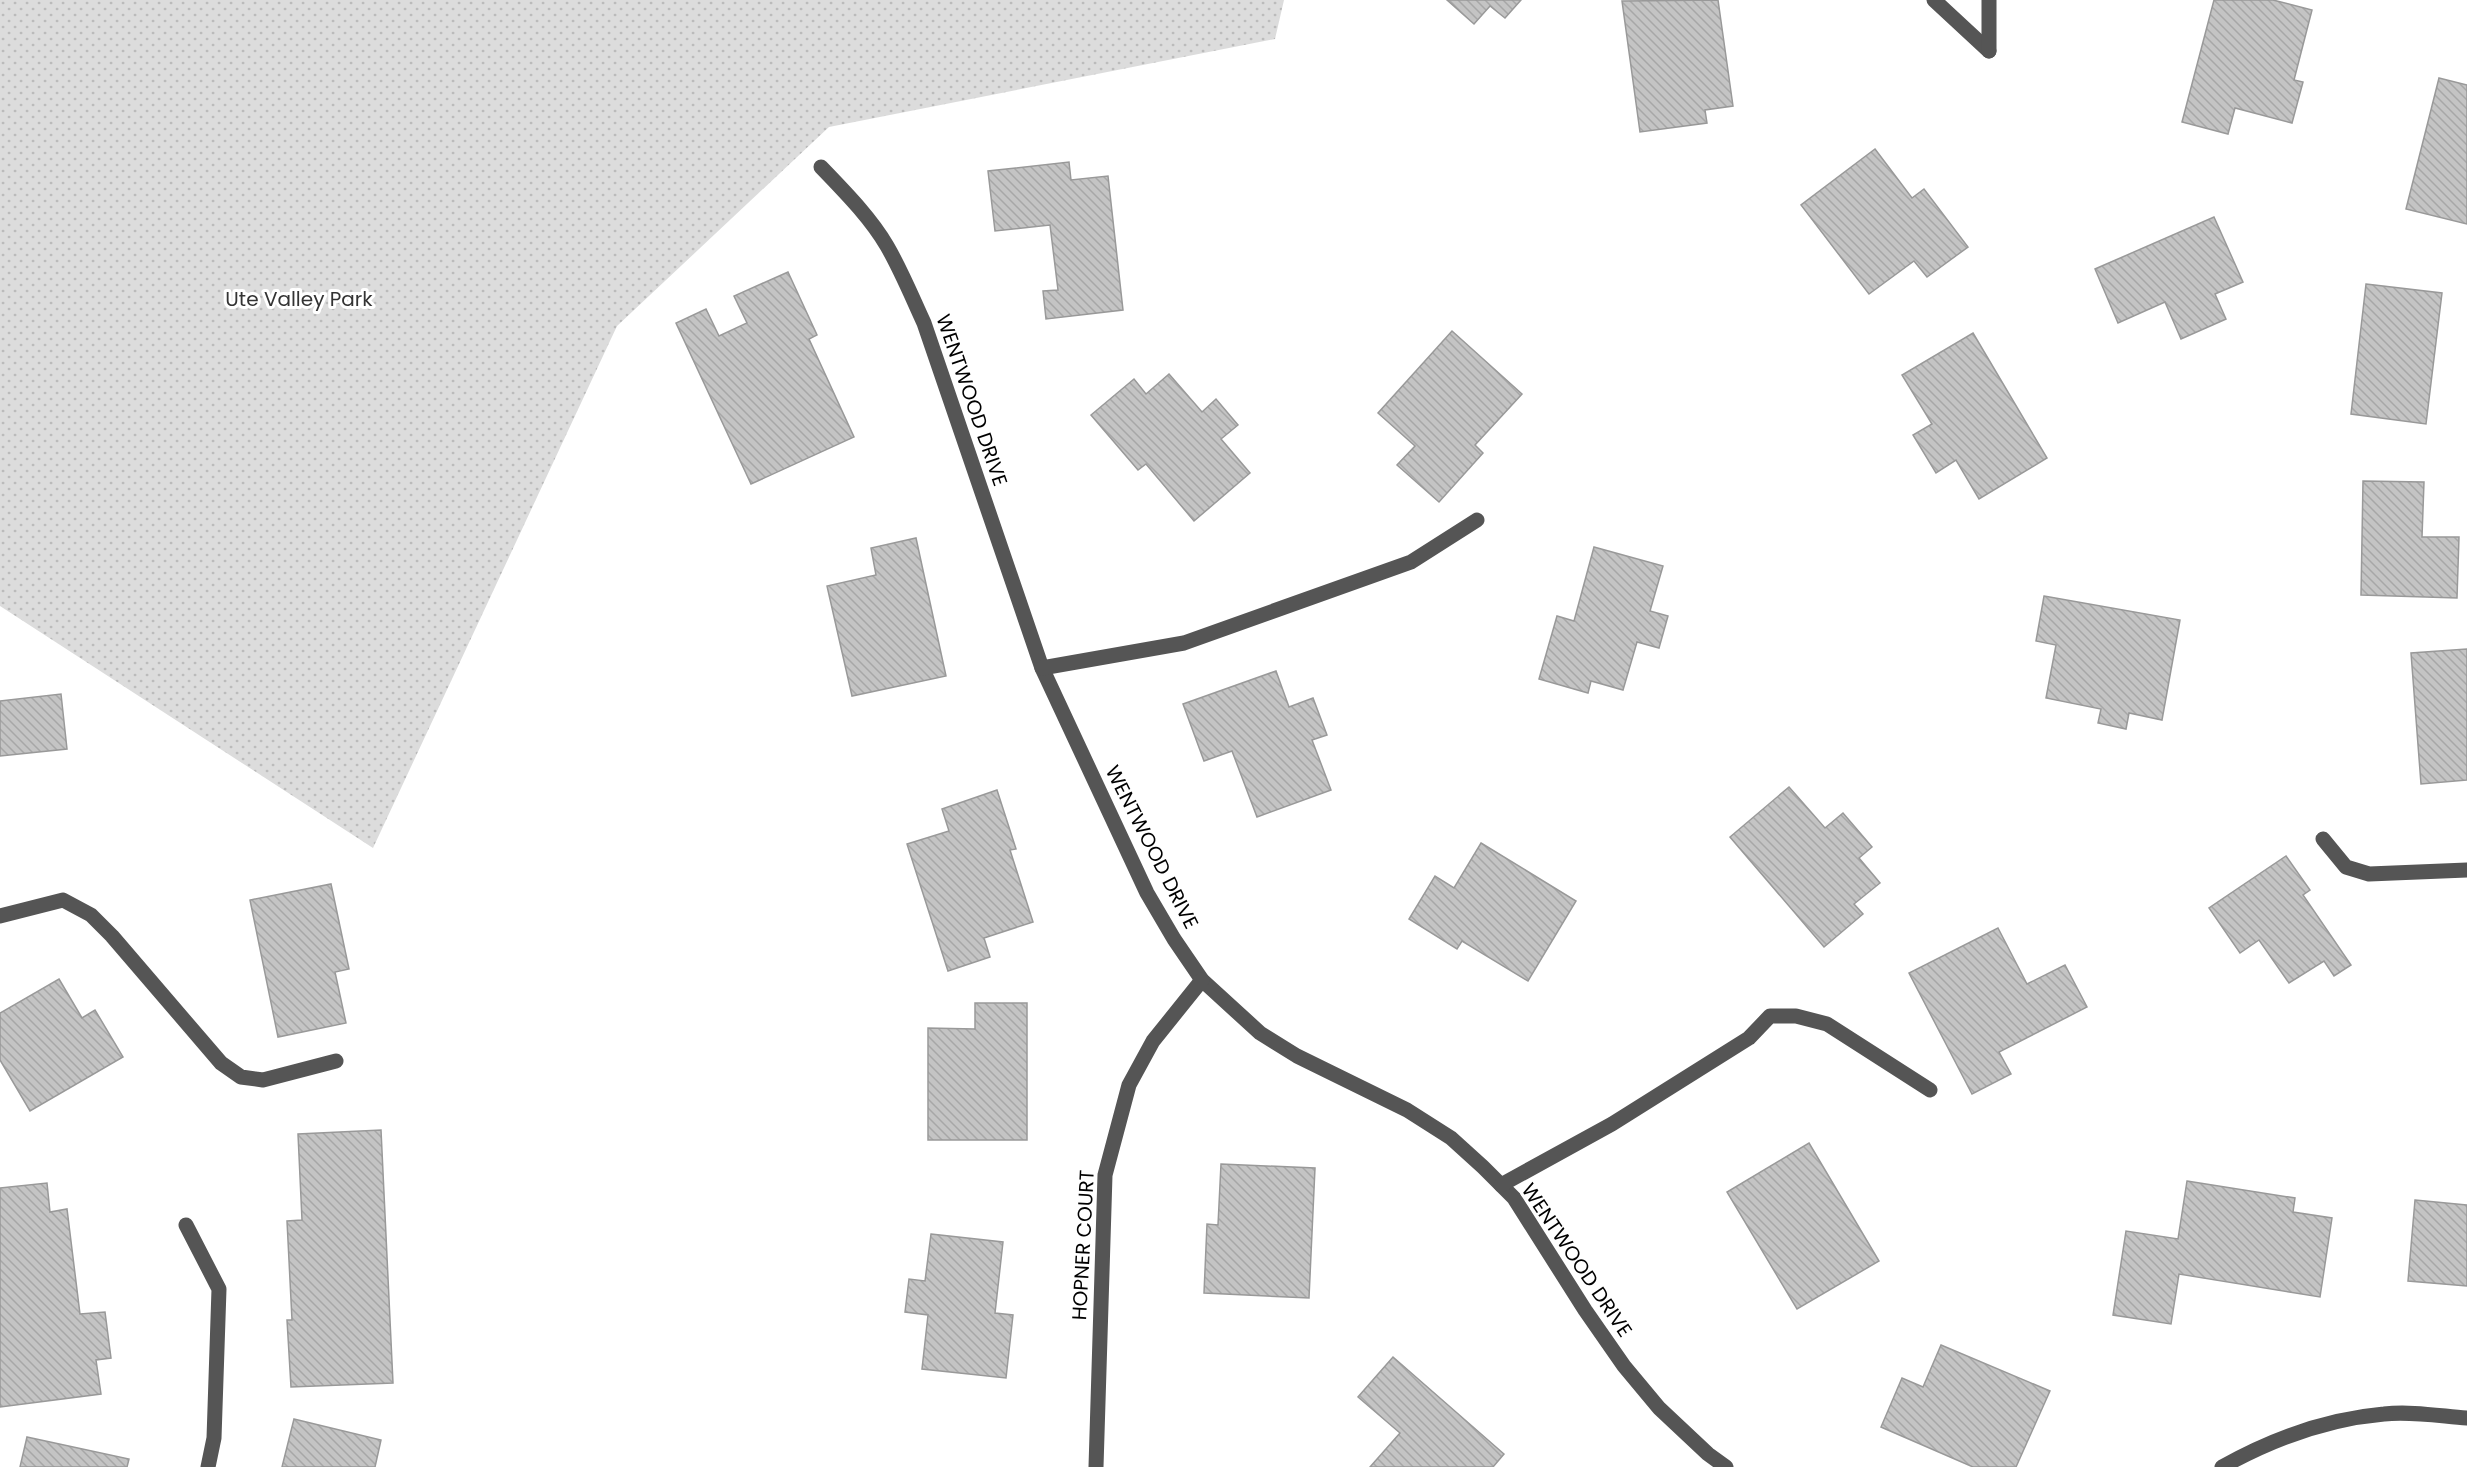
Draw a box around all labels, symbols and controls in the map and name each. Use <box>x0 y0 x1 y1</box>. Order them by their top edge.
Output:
park label: Ute Valley Park <box>225 285 373 313</box>
street label: WENTWOOD DRIVE <box>929 310 1015 490</box>
street label: WENTWOOD DRIVE <box>1099 760 1205 934</box>
street label: HOPNER COURT <box>1065 1169 1101 1321</box>
street label: WENTWOOD DRIVE <box>1515 1178 1639 1342</box>

